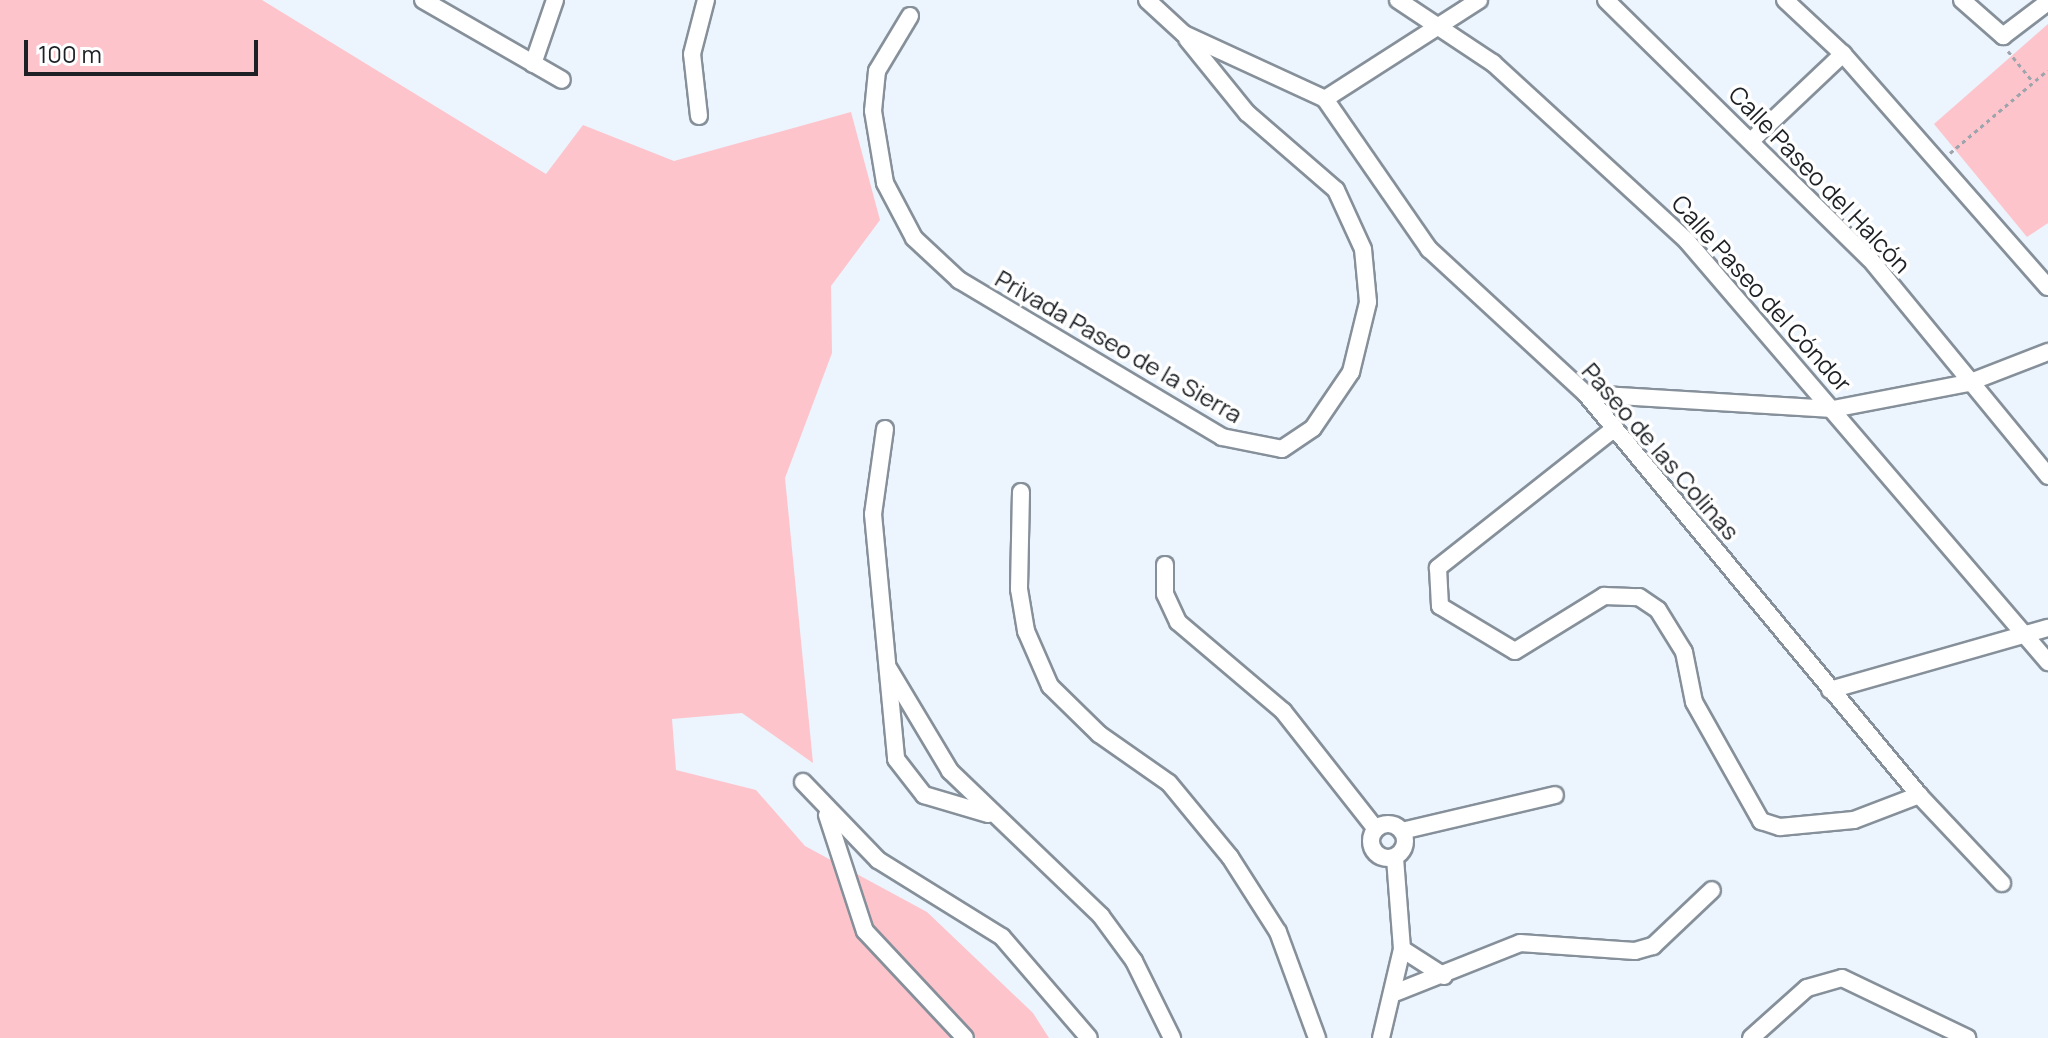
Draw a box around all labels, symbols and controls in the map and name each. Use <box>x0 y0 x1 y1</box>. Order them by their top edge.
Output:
scale bar <box>28 24 262 74</box>
text: 100 m <box>38 37 102 70</box>
street label: Calle Paseo del Halcón <box>1723 80 1917 278</box>
street label: Calle Paseo del Cóndor <box>1666 189 1858 397</box>
street label: Privada Paseo de la Sierra <box>990 263 1248 429</box>
street label: Paseo de las Colinas <box>1576 357 1746 545</box>

